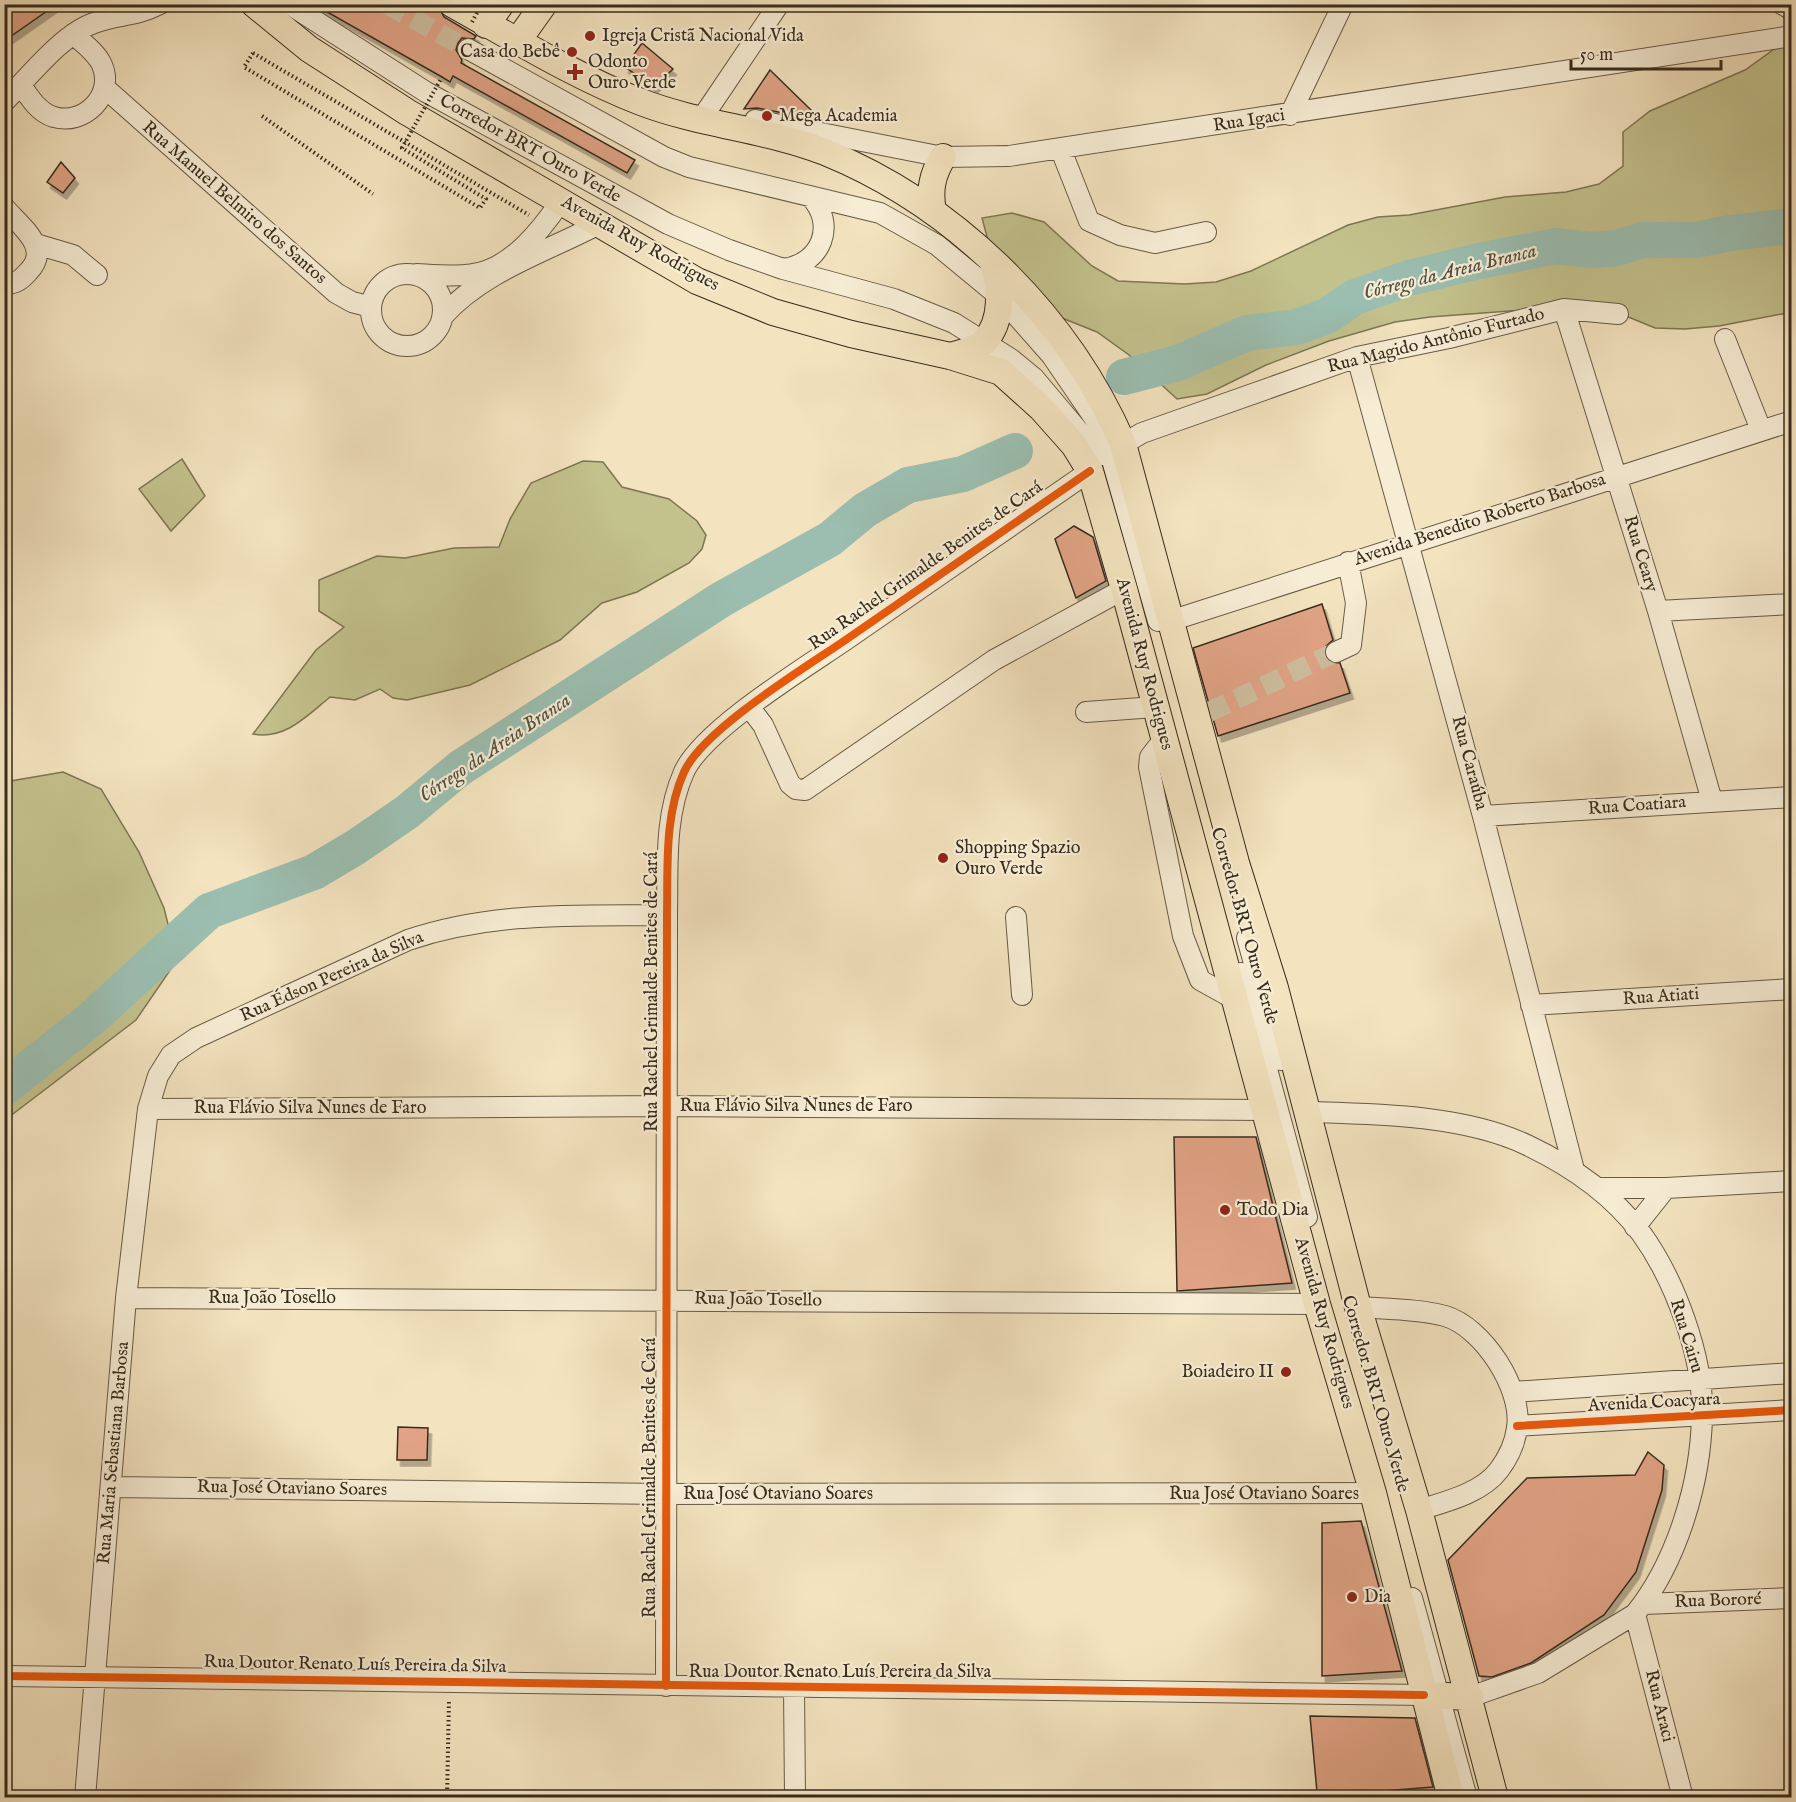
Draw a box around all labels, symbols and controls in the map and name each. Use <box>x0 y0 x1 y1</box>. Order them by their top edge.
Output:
place label: Igreja Cristã Nacional Vida <box>602 25 804 48</box>
marker: Igreja Cristã Nacional Vida <box>583 29 597 43</box>
scale bar <box>1571 33 1721 71</box>
place label: Casa do Bebê <box>460 41 560 64</box>
text: 50 m <box>1580 44 1613 67</box>
marker: Casa do Bebê <box>565 45 579 59</box>
place label: Odonto Ouro Verde <box>588 51 676 95</box>
marker: Odonto Ouro Verde <box>566 63 584 81</box>
street label: Corredor BRT Ouro Verde <box>435 89 625 209</box>
street label: Rua Igaci <box>1211 104 1287 138</box>
place label: Mega Academia <box>779 105 898 128</box>
marker: Mega Academia <box>760 109 774 123</box>
street label: Rua Manuel Belmiro dos Santos <box>137 116 331 290</box>
street label: Avenida Ruy Rodrigues <box>556 190 723 297</box>
water label: Córrego da Areia Branca <box>1361 238 1539 307</box>
street label: Rua Magido Antônio Furtado <box>1325 303 1547 379</box>
street label: Avenida Benedito Roberto Barbosa <box>1350 468 1609 572</box>
street label: Rua Rachel Grimalde Benites de Cará <box>805 476 1048 656</box>
street label: Rua Ceary <box>1617 513 1663 595</box>
street label: Avenida Ruy Rodrigues <box>1110 574 1178 753</box>
water label: Córrego da Areia Branca <box>415 688 576 809</box>
street label: Rua Caraúba <box>1445 713 1493 813</box>
street label: Rua Coatiara <box>1587 791 1687 821</box>
street label: Corredor BRT Ouro Verde <box>1205 825 1283 1027</box>
place label: Shopping Spazio Ouro Verde <box>955 837 1081 881</box>
marker: Shopping Spazio Ouro Verde <box>936 851 950 865</box>
street label: Rua Rachel Grimalde Benites de Cará <box>641 852 664 1132</box>
street label: Rua Édson Pereira da Silva <box>236 924 427 1028</box>
street label: Rua Atiati <box>1622 983 1700 1011</box>
street label: Rua Flávio Silva Nunes de Faro <box>680 1095 913 1118</box>
street label: Rua Flávio Silva Nunes de Faro <box>194 1097 427 1120</box>
place label: Todo Dia <box>1237 1199 1309 1222</box>
marker: Todo Dia <box>1218 1203 1232 1217</box>
street label: Avenida Ruy Rodrigues <box>1288 1234 1359 1411</box>
street label: Rua João Tosello <box>208 1287 336 1310</box>
street label: Rua João Tosello <box>694 1287 822 1313</box>
street label: Corredor BRT Ouro Verde <box>1336 1293 1414 1495</box>
street label: Rua Cairu <box>1664 1296 1708 1376</box>
street label: Rua Rachel Grimalde Benites de Cará <box>639 1338 662 1618</box>
street label: Rua Maria Sebastiana Barbosa <box>93 1340 135 1565</box>
place label: Boiadeiro II <box>1181 1361 1274 1384</box>
marker: Boiadeiro II <box>1279 1365 1293 1379</box>
street label: Avenida Coacyara <box>1586 1388 1721 1418</box>
street label: Rua José Otaviano Soares <box>197 1476 387 1502</box>
street label: Rua José Otaviano Soares <box>683 1483 873 1506</box>
street label: Rua José Otaviano Soares <box>1169 1483 1359 1506</box>
place label: Dia <box>1364 1586 1391 1609</box>
street label: Rua Bororé <box>1674 1588 1762 1614</box>
marker: Dia <box>1345 1590 1359 1604</box>
street label: Rua Doutor Renato Luís Pereira da Silva <box>203 1651 507 1679</box>
street label: Rua Doutor Renato Luís Pereira da Silva <box>689 1661 992 1684</box>
street label: Rua Araci <box>1639 1667 1679 1745</box>

